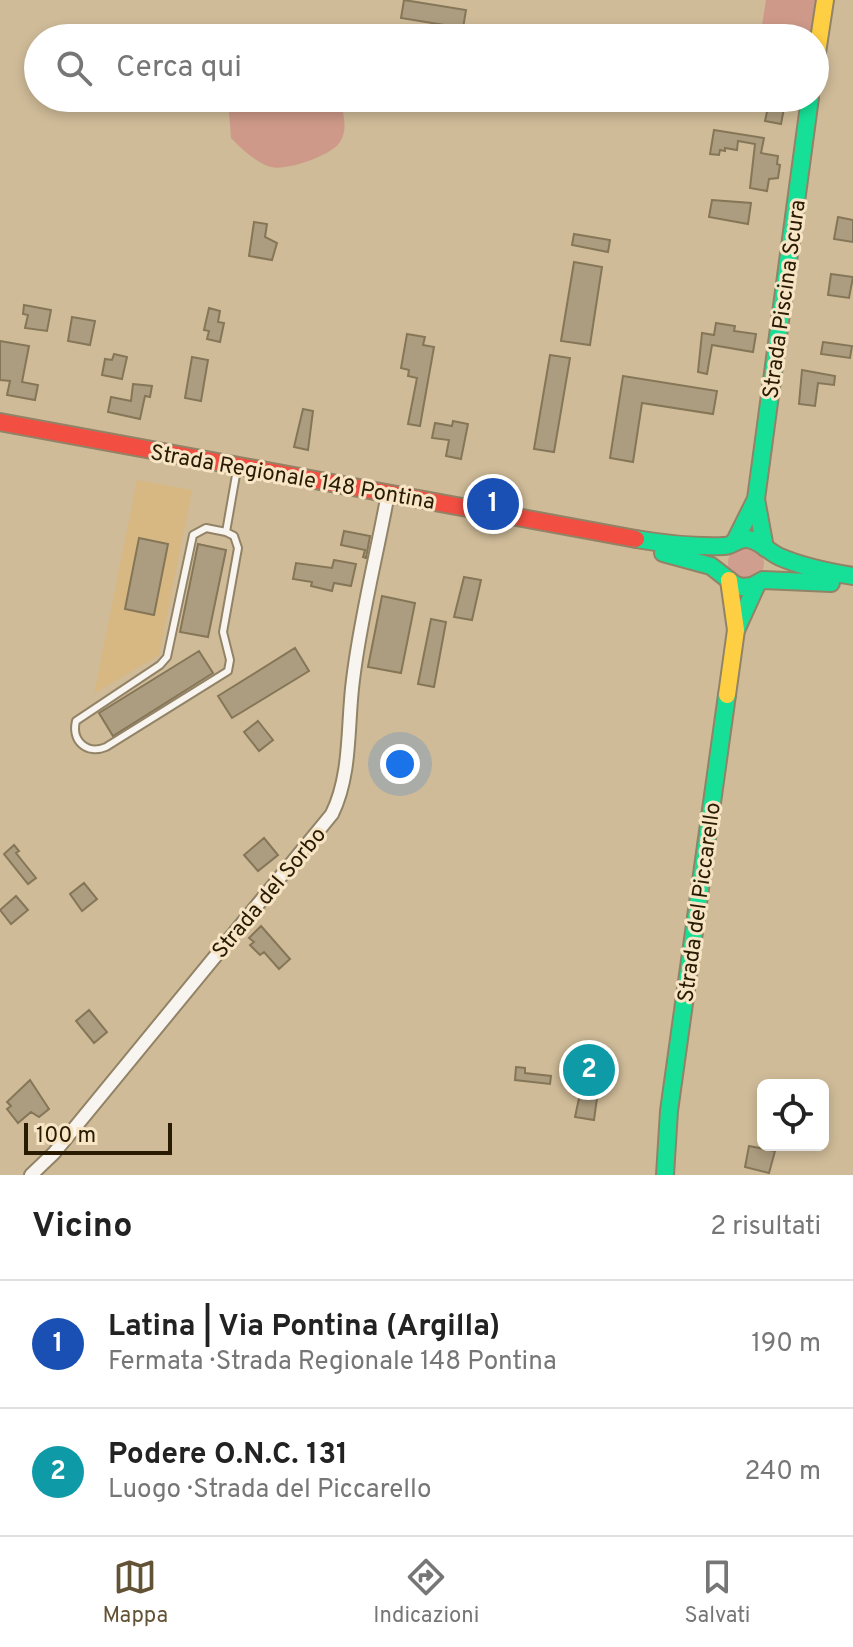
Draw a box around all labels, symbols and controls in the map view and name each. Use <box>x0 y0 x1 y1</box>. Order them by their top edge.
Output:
search box <box>24 24 829 112</box>
icon: search <box>52 46 96 90</box>
text: Cerca qui <box>116 50 242 87</box>
street label: Strada Piscina Scura <box>758 198 813 401</box>
street label: Strada Regionale 148 Pontina <box>148 440 437 517</box>
pin: 1 <box>467 474 519 534</box>
your location <box>380 744 420 784</box>
street label: Strada del Piccarello <box>673 801 728 1004</box>
street label: Strada del Sorbo <box>207 822 333 965</box>
pin: 2 <box>563 1040 615 1100</box>
map controls <box>757 1079 829 1151</box>
button: locate <box>757 1079 829 1151</box>
scale bar <box>24 1119 172 1155</box>
text: 100 m <box>36 1123 96 1150</box>
text: Vicino <box>32 1206 132 1249</box>
text: 2 risultati <box>710 1211 821 1244</box>
text: Latina | Via Pontina (Argilla) <box>108 1309 500 1346</box>
text: 1 <box>53 1328 63 1361</box>
text: 190 m <box>751 1328 821 1361</box>
text: Fermata · Strada Regionale 148 Pontina <box>108 1346 557 1379</box>
text: Podere O.N.C. 131 <box>108 1437 348 1474</box>
text: 2 <box>50 1456 66 1489</box>
text: 240 m <box>744 1456 821 1489</box>
text: Luogo · Strada del Piccarello <box>108 1474 431 1507</box>
tab: Mappa <box>103 1555 168 1630</box>
tab: Indicazioni <box>373 1555 479 1630</box>
tab: Salvati <box>684 1555 750 1630</box>

